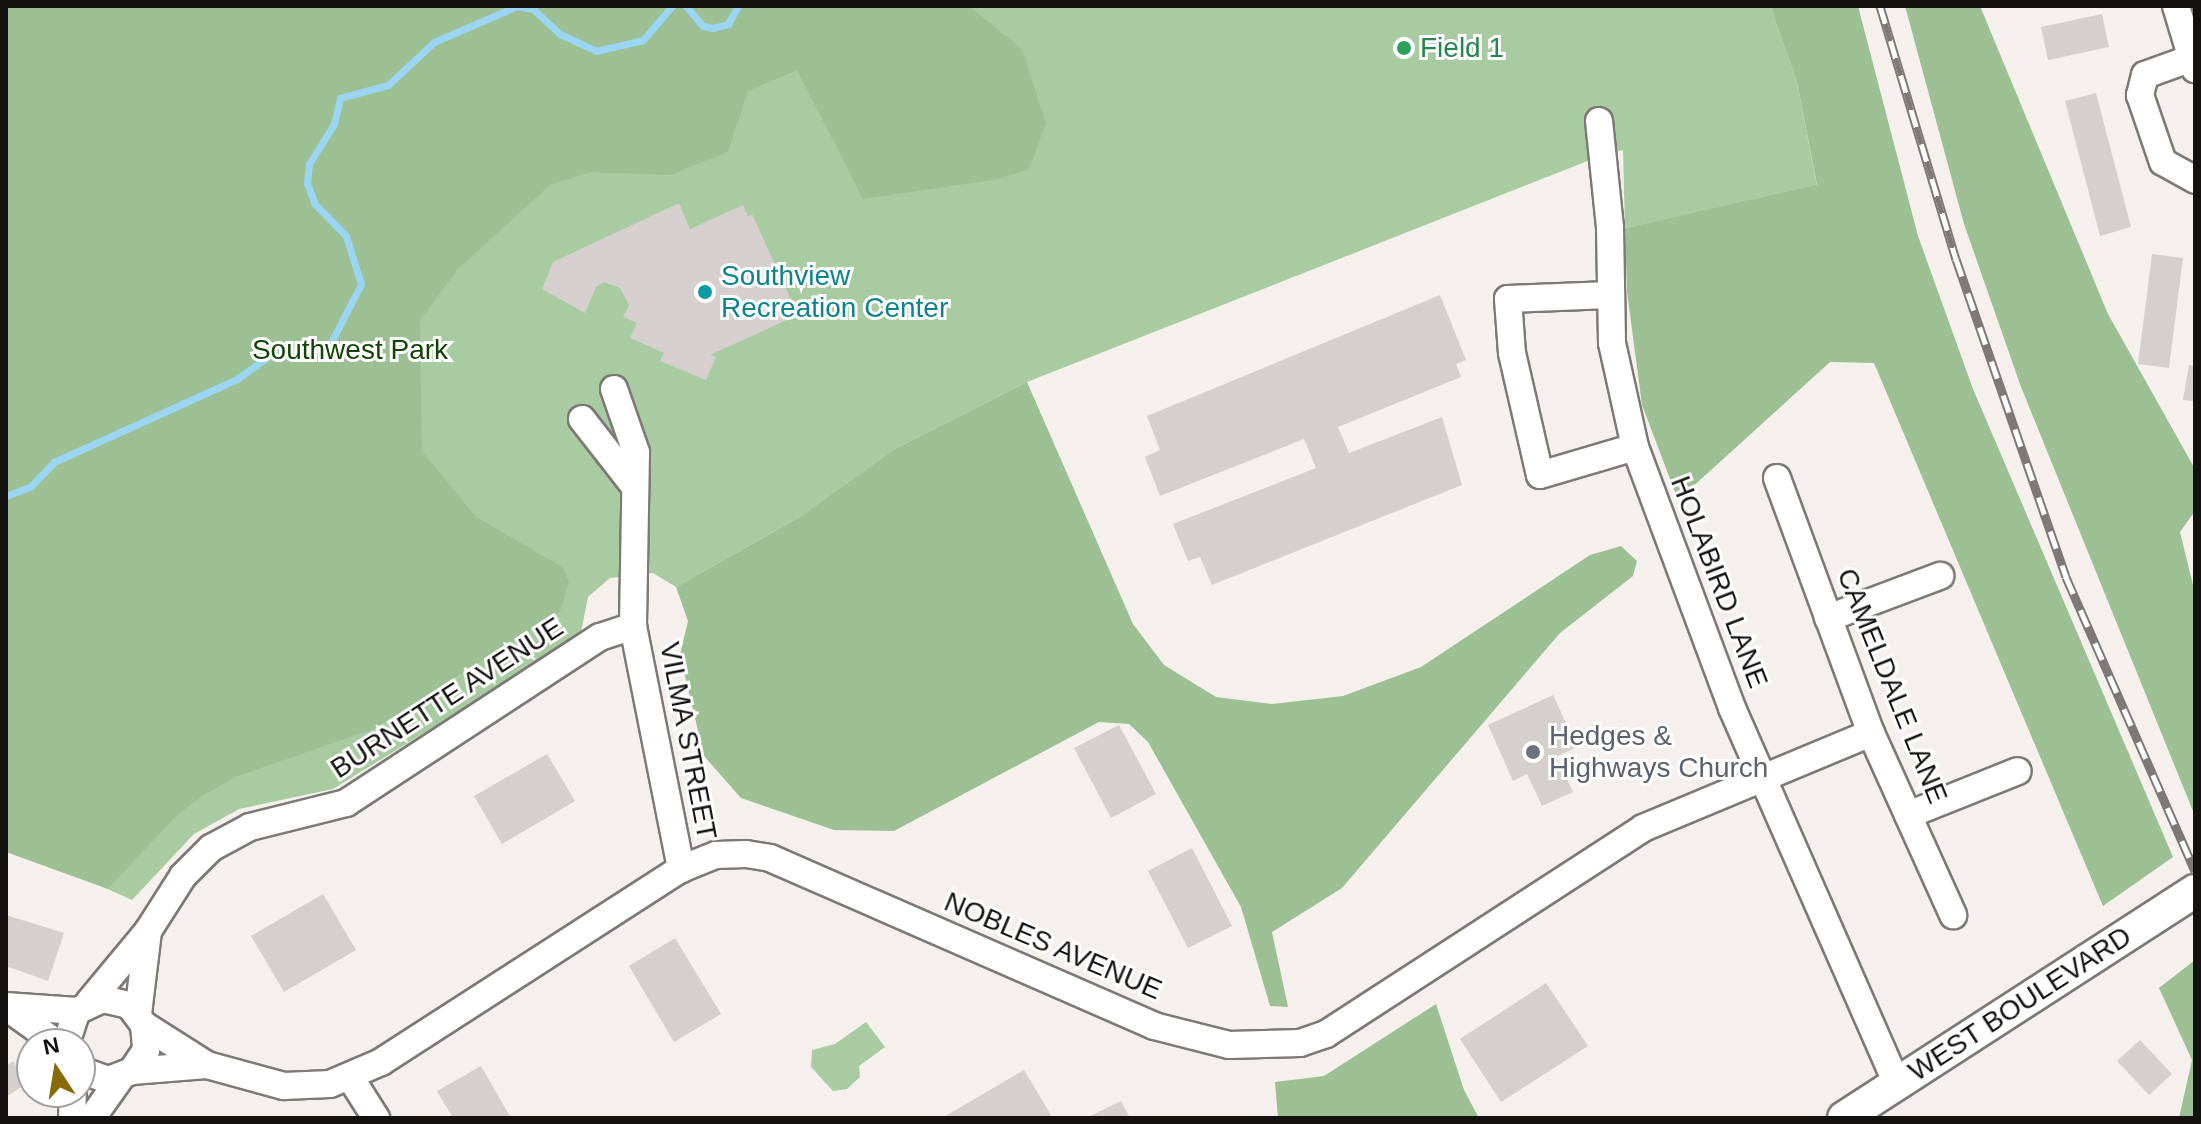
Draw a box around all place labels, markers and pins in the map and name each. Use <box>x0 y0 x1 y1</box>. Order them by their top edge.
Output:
place label: Field 1 <box>1420 31 1504 65</box>
marker: Field 1 <box>1395 39 1413 57</box>
place label: Southview Recreation Center <box>721 259 948 325</box>
marker: Southview Recreation Center <box>696 283 714 301</box>
place label: Hedges & Highways Church <box>1549 719 1768 785</box>
marker: Hedges & Highways Church <box>1524 743 1542 761</box>

